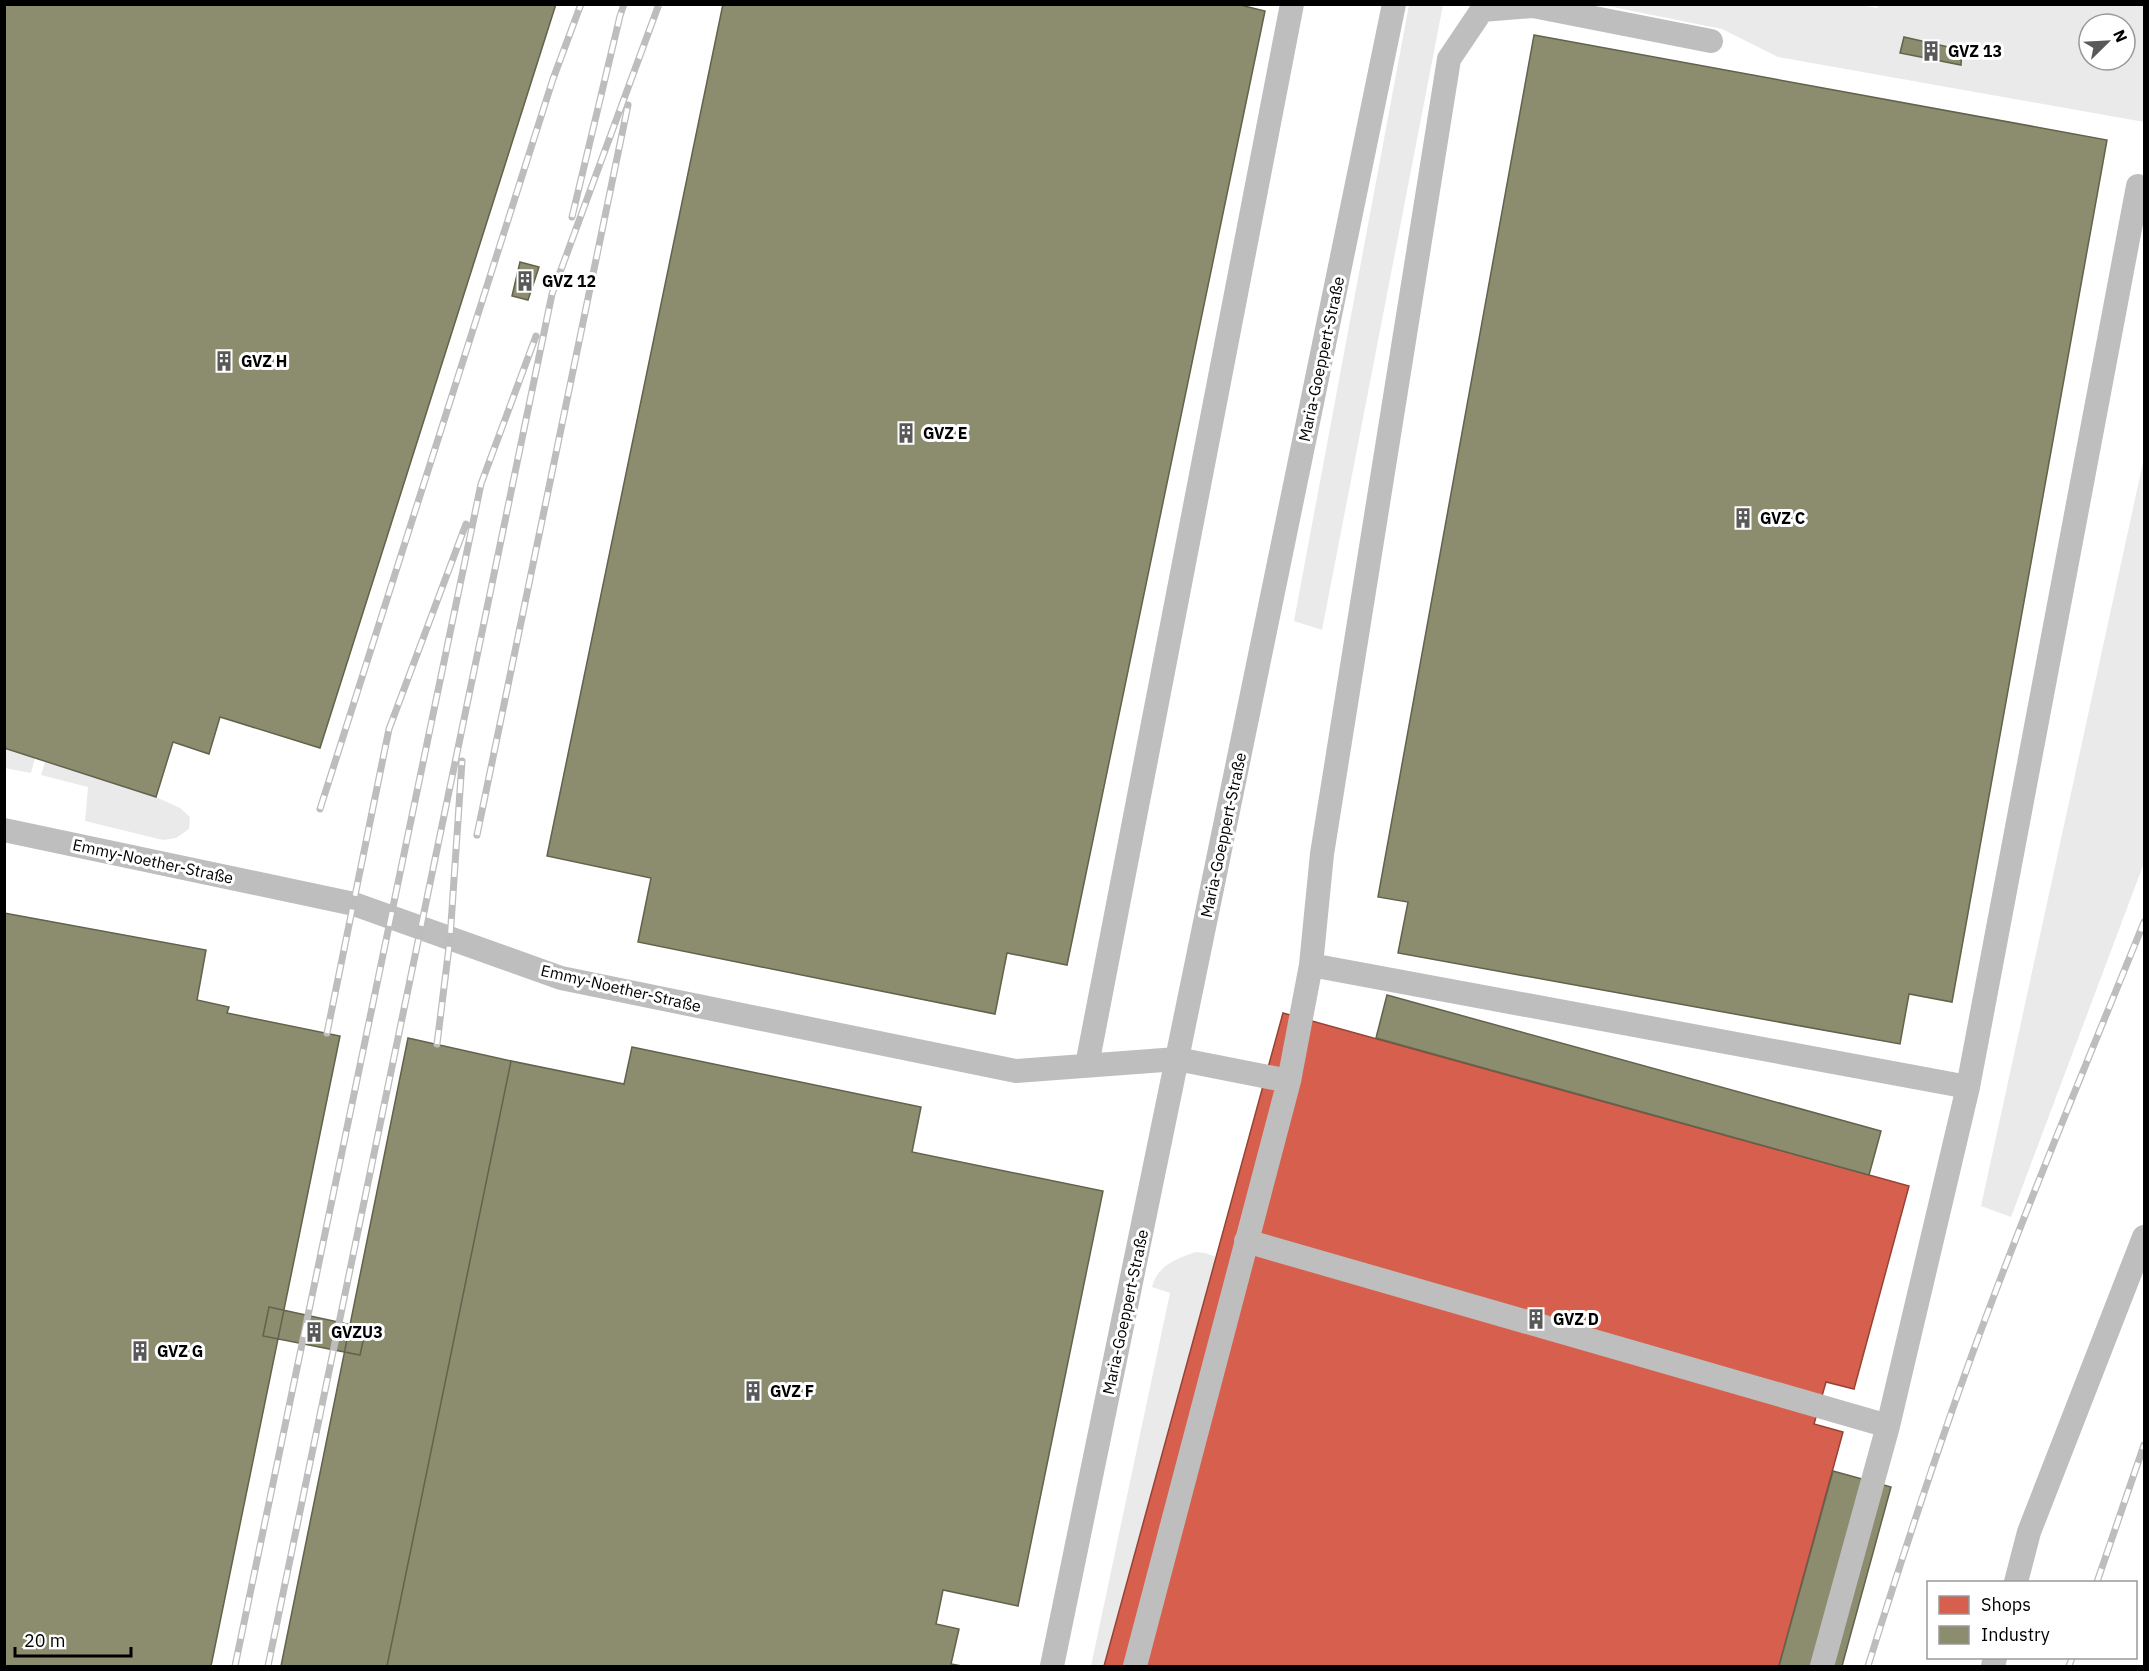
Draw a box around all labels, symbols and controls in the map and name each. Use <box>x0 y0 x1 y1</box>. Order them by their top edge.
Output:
north arrow <box>2077 12 2137 72</box>
text: N <box>2109 27 2132 45</box>
building icon: GVZ 13 <box>1919 39 1943 63</box>
place label: GVZ 13 <box>1948 41 2002 61</box>
building icon: GVZ 12 <box>513 269 537 293</box>
place label: GVZ 12 <box>542 271 596 291</box>
street label: Maria-Goeppert-Straße <box>1294 274 1348 443</box>
building icon: GVZ H <box>212 349 236 373</box>
place label: GVZ H <box>241 351 287 371</box>
building icon: GVZ E <box>894 421 918 445</box>
place label: GVZ E <box>923 423 968 443</box>
building icon: GVZ C <box>1731 506 1755 530</box>
place label: GVZ C <box>1760 508 1805 528</box>
street label: Maria-Goeppert-Straße <box>1196 750 1250 919</box>
street label: Emmy-Noether-Straße <box>71 834 235 888</box>
street label: Emmy-Noether-Straße <box>539 960 703 1016</box>
street label: Maria-Goeppert-Straße <box>1098 1227 1152 1396</box>
building icon: GVZ D <box>1524 1307 1548 1331</box>
place label: GVZ D <box>1553 1309 1599 1329</box>
building icon: GVZU3 <box>302 1320 326 1344</box>
place label: GVZU3 <box>331 1322 383 1342</box>
building icon: GVZ G <box>128 1339 152 1363</box>
place label: GVZ G <box>157 1341 203 1361</box>
building icon: GVZ F <box>741 1379 765 1403</box>
place label: GVZ F <box>770 1381 814 1401</box>
legend <box>1927 1581 2137 1659</box>
text: Shops <box>1981 1593 2031 1616</box>
scale bar <box>15 1620 130 1658</box>
text: Industry <box>1981 1623 2050 1646</box>
text: 20 m <box>24 1629 66 1652</box>

